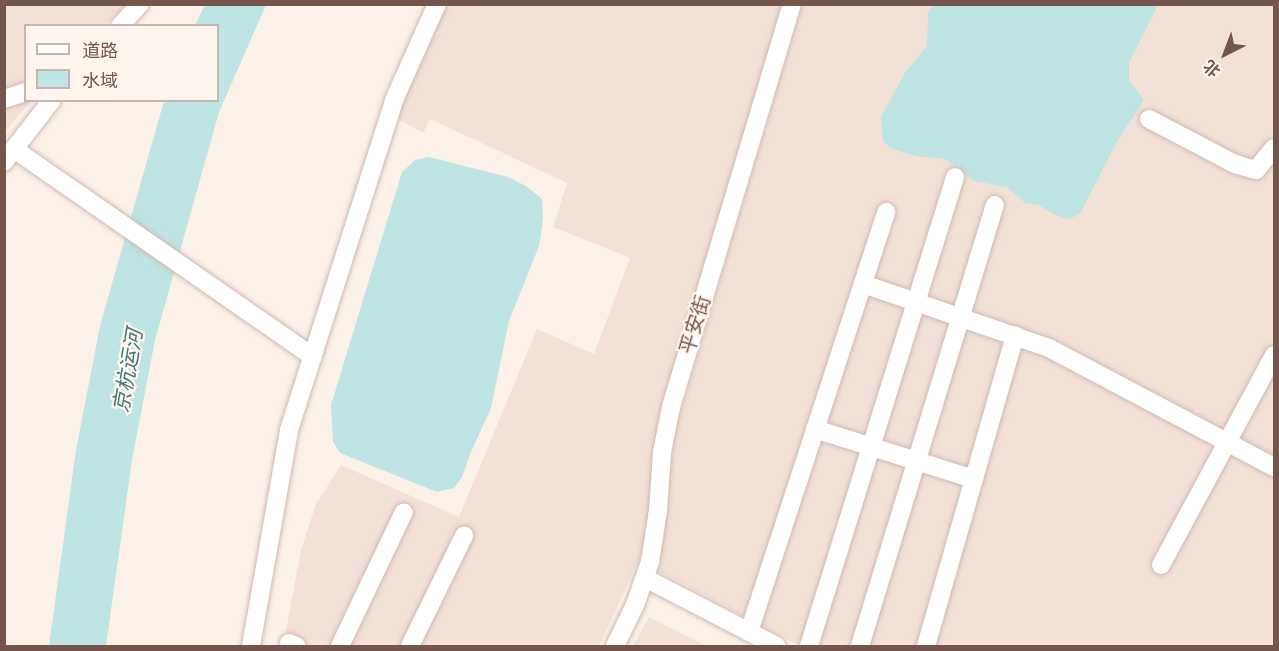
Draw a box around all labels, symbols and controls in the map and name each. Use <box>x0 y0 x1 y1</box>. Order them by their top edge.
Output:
legend <box>24 24 219 102</box>
north arrow <box>1195 24 1255 84</box>
text: 道路 <box>82 41 118 62</box>
text: 北 <box>1200 55 1225 80</box>
text: 水域 <box>82 71 118 92</box>
street label: 平安街 <box>676 293 716 357</box>
water label: 京杭运河 <box>109 327 149 415</box>

